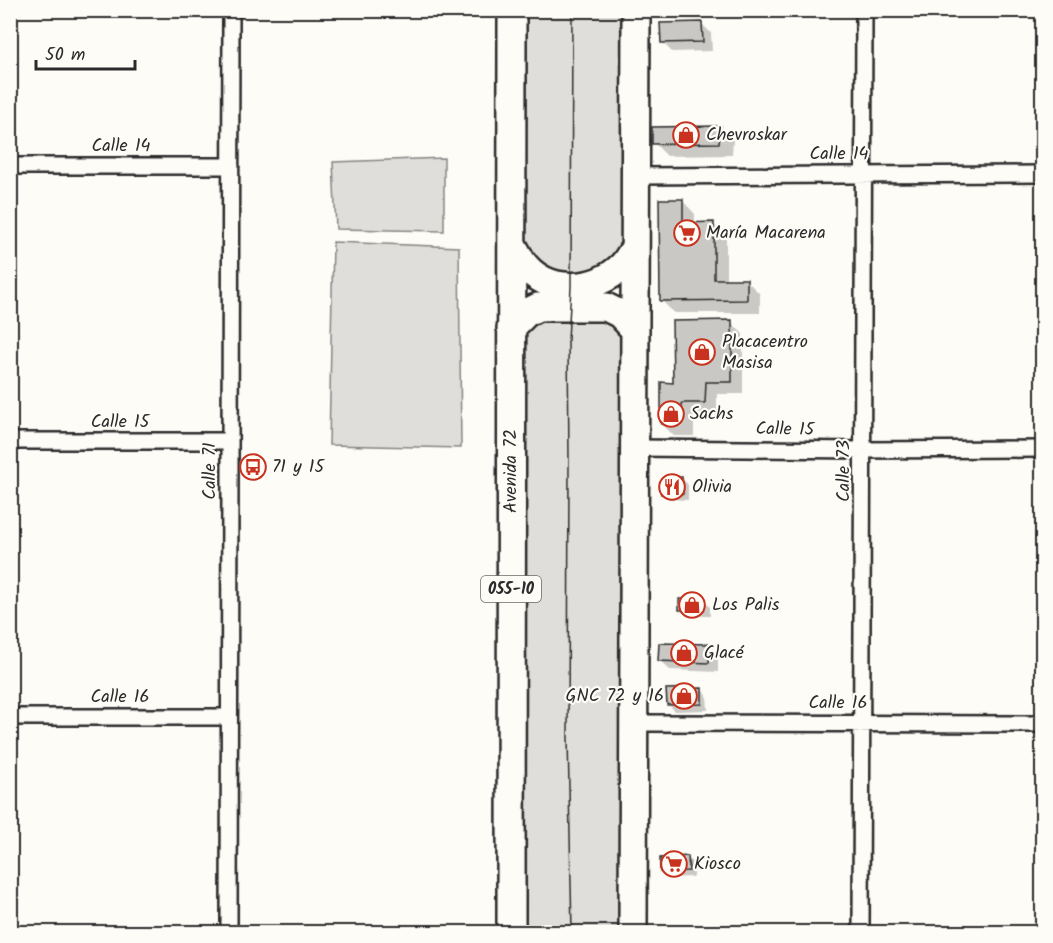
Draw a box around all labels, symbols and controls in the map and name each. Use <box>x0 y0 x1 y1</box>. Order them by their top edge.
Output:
scale bar <box>36 33 135 71</box>
text: 50 m <box>45 41 85 70</box>
shop icon: Chevroskar <box>671 120 701 150</box>
place label: Chevroskar <box>706 121 788 150</box>
street label: Calle 14 <box>92 132 151 161</box>
street label: Calle 14 <box>810 140 869 169</box>
supermarket icon: María Macarena <box>672 218 702 248</box>
place label: María Macarena <box>706 219 826 248</box>
place label: Placacentro Masisa <box>722 328 808 378</box>
shop icon: Placacentro Masisa <box>687 337 717 367</box>
shop icon: Sachs <box>656 399 686 429</box>
place label: Sachs <box>690 400 734 429</box>
street label: Calle 15 <box>91 408 151 437</box>
street label: Calle 15 <box>755 415 816 445</box>
street label: Avenida 72 <box>497 429 526 513</box>
street label: Calle 73 <box>830 440 859 502</box>
street label: Calle 71 <box>196 442 225 500</box>
bus stop icon: 71 y 15 <box>238 452 268 482</box>
place label: 71 y 15 <box>272 453 325 482</box>
restaurant icon: Olivia <box>657 472 687 502</box>
place label: Olivia <box>692 473 732 502</box>
road number: 055-10 <box>481 576 541 602</box>
shop icon: Los Palis <box>677 590 707 620</box>
place label: Los Palis <box>712 591 780 620</box>
shop icon: Glacé <box>669 638 699 668</box>
place label: Glacé <box>704 639 745 668</box>
shop icon: GNC 72 y 16 <box>669 681 699 711</box>
place label: GNC 72 y 16 <box>566 682 664 711</box>
street label: Calle 16 <box>90 683 150 712</box>
street label: Calle 16 <box>808 689 868 718</box>
supermarket icon: Kiosco <box>659 849 689 879</box>
place label: Kiosco <box>694 850 741 879</box>

